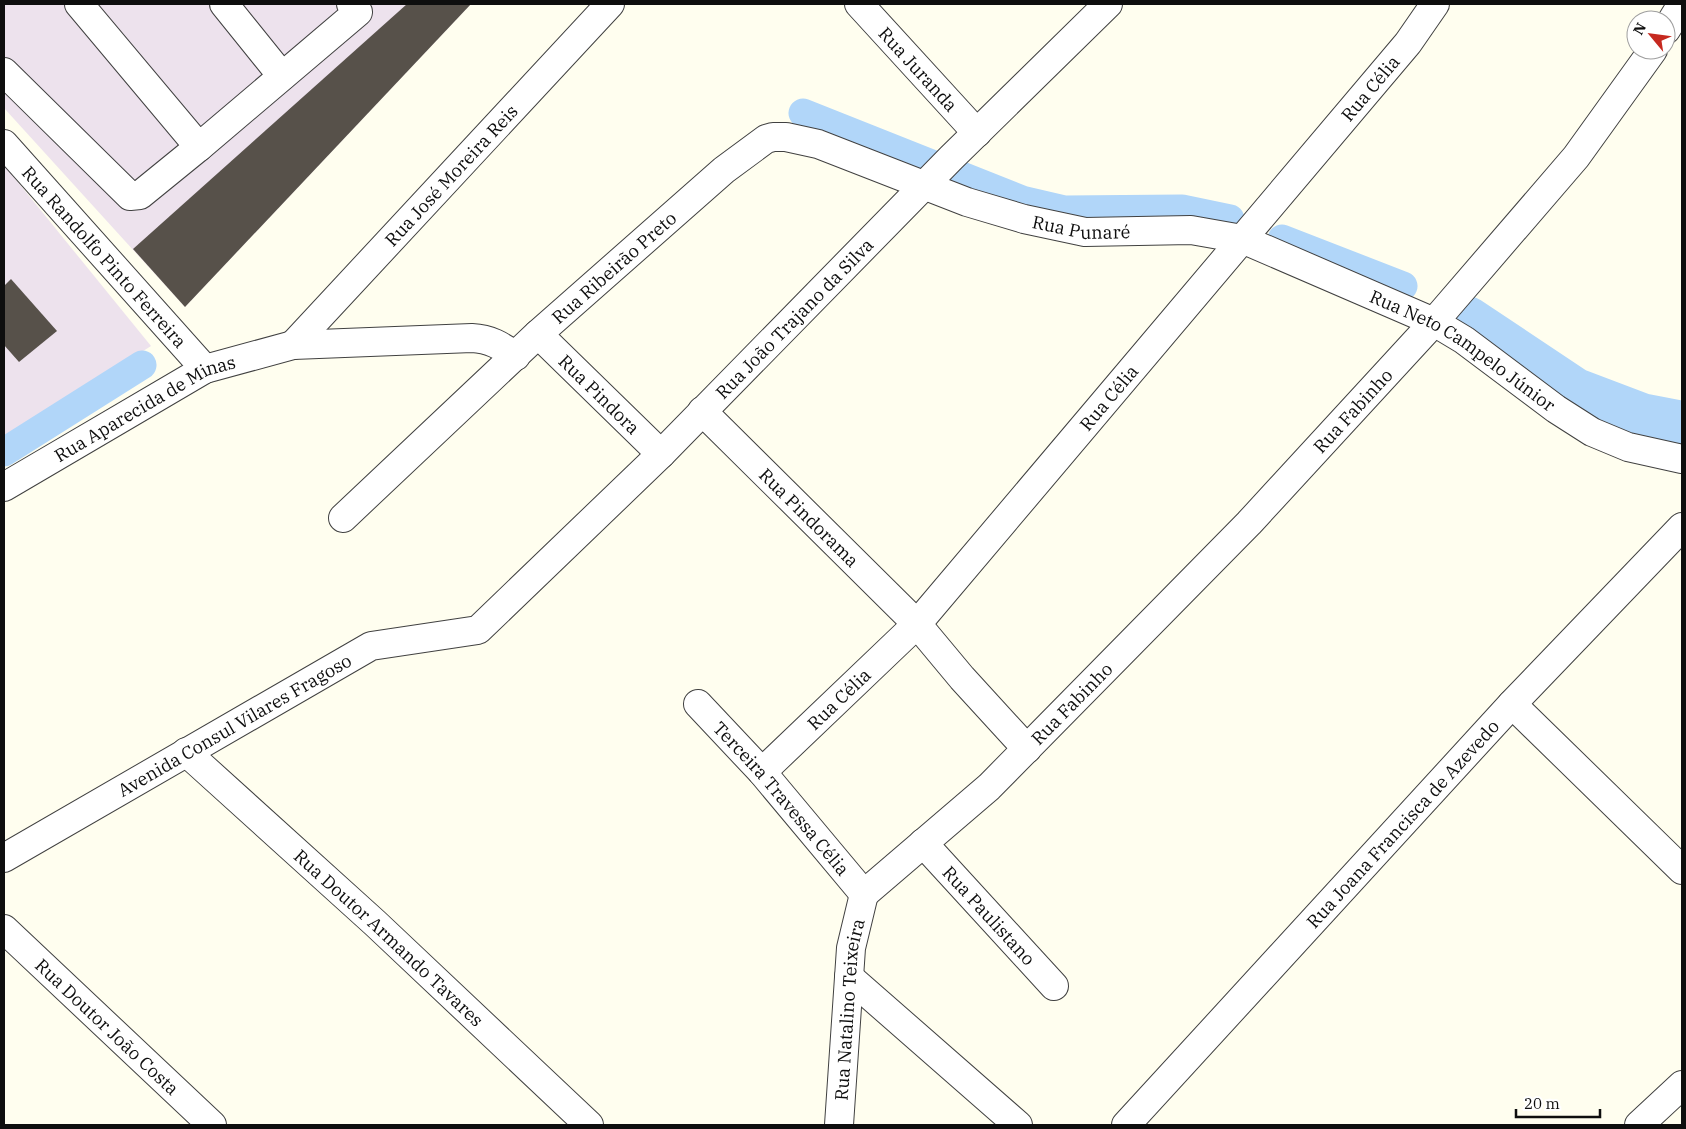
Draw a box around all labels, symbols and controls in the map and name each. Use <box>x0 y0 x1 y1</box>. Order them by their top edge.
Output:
north arrow <box>1626 10 1676 60</box>
text: N <box>1629 19 1650 38</box>
street label: Rua Juranda <box>874 22 963 116</box>
street label: Rua Célia <box>1336 50 1404 126</box>
street label: Rua José Moreira Reis <box>380 99 522 251</box>
street label: Rua Randolfo Pinto Ferreira <box>17 161 192 352</box>
street label: Rua Ribeirão Preto <box>547 206 681 328</box>
street label: Rua Punaré <box>1030 210 1130 244</box>
street label: Rua João Trajano da Silva <box>710 233 878 403</box>
street label: Rua Neto Campelo Júnior <box>1366 284 1560 416</box>
street label: Rua Pindora <box>554 349 645 439</box>
street label: Rua Aparecida de Minas <box>50 350 238 467</box>
street label: Rua Célia <box>1074 360 1143 435</box>
street label: Rua Fabinho <box>1308 363 1397 458</box>
street label: Rua Pindorama <box>754 463 864 572</box>
street label: Avenida Consul Vilares Fragoso <box>113 648 355 802</box>
street label: Rua Fabinho <box>1026 657 1117 749</box>
street label: Rua Célia <box>802 663 875 734</box>
street label: Rua Joana Francisca de Azevedo <box>1301 715 1504 932</box>
street label: Terceira Travessa Célia <box>709 716 855 880</box>
street label: Rua Doutor Armando Tavares <box>289 844 489 1031</box>
street label: Rua Paulistano <box>938 861 1040 970</box>
street label: Rua Natalino Teixeira <box>829 916 869 1101</box>
street label: Rua Doutor João Costa <box>31 953 184 1100</box>
scale bar <box>1516 1086 1600 1118</box>
text: 20 m <box>1524 1094 1560 1113</box>

